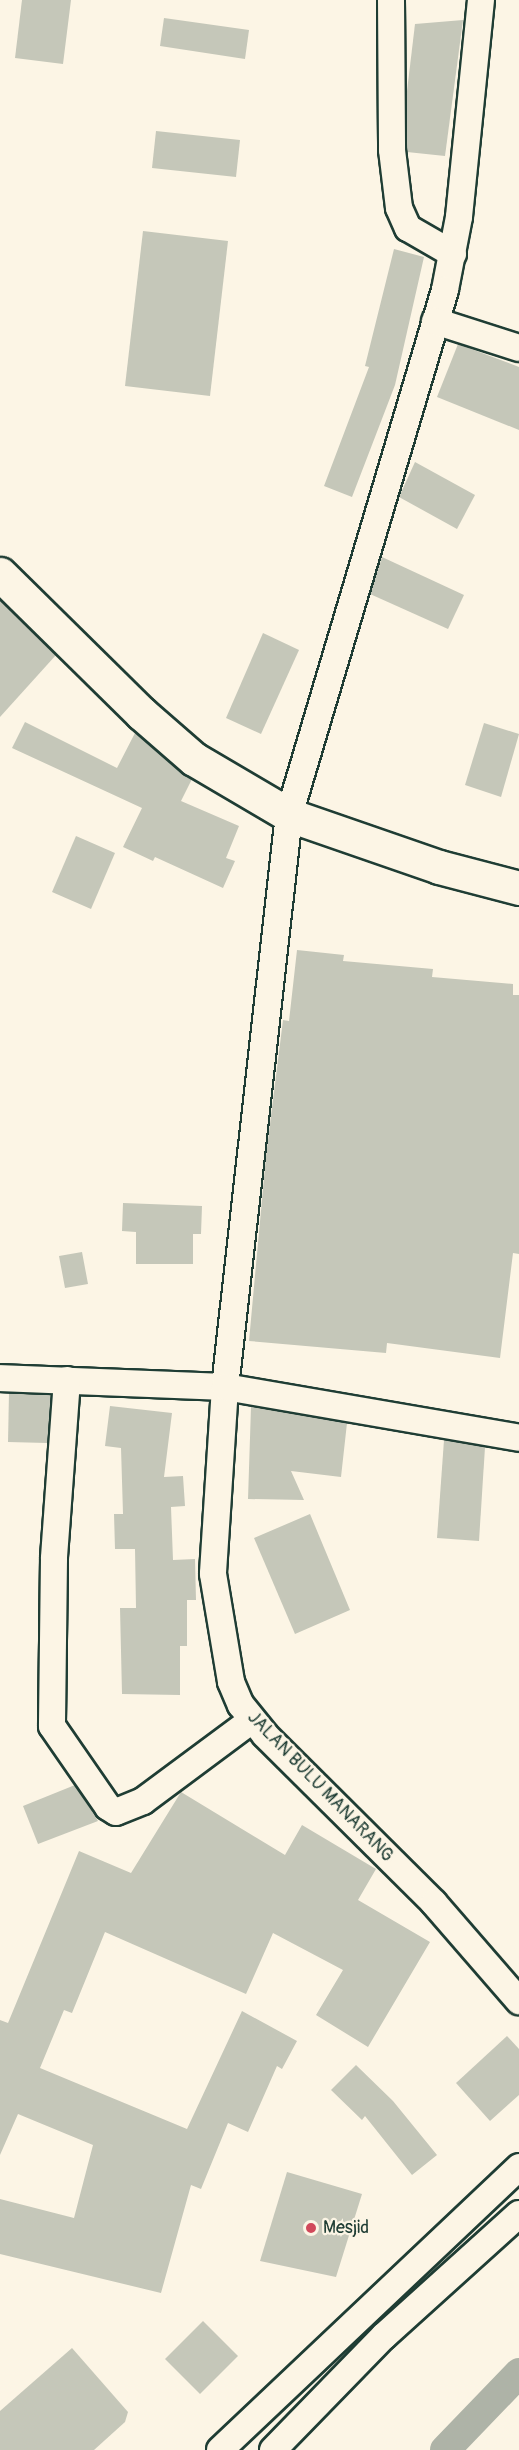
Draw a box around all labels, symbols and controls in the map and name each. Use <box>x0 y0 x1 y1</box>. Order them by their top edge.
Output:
street label: JALAN BULU MANARANG <box>242 1707 398 1867</box>
place label: Mesjid <box>323 2217 369 2239</box>
marker: Mesjid <box>304 2221 318 2235</box>

